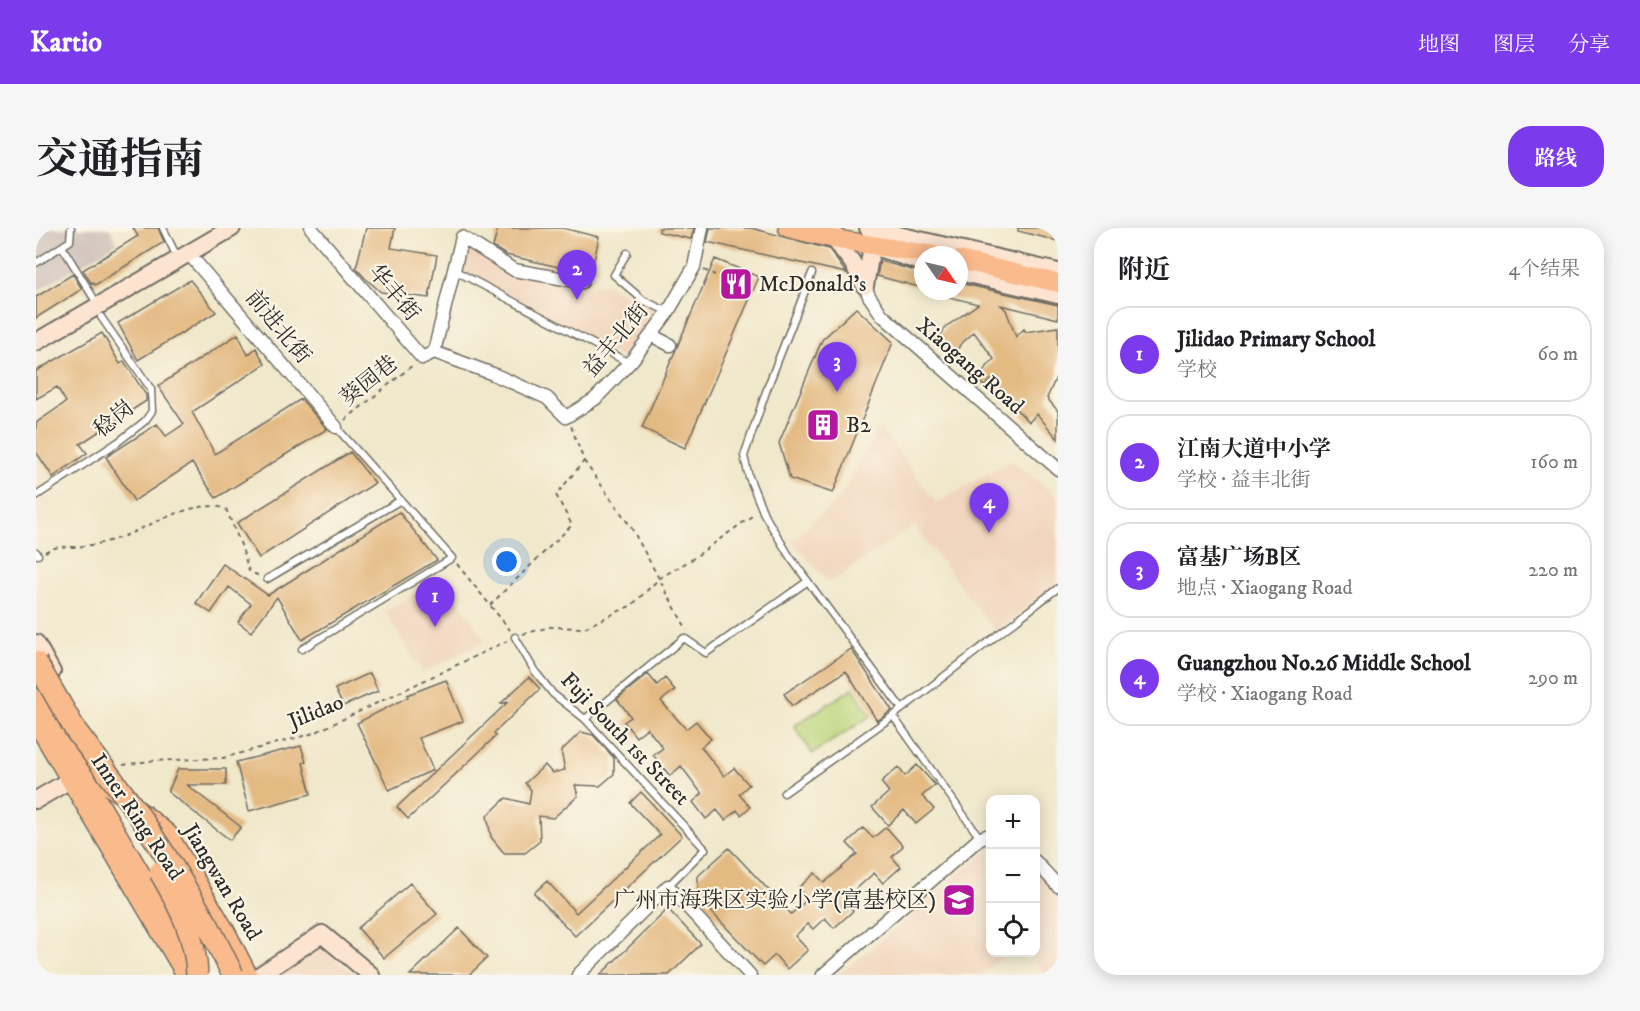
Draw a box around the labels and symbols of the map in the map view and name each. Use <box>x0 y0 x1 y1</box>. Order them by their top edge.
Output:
north arrow <box>914 246 968 300</box>
pin: 2 <box>558 250 596 300</box>
street label: 华丰街 <box>362 259 426 327</box>
restaurant icon: McDonald's <box>718 266 754 302</box>
place label: McDonald's <box>759 271 866 298</box>
street label: 前进北街 <box>239 285 317 369</box>
street label: 益丰北街 <box>577 298 655 382</box>
street label: Xiaogang Road <box>911 312 1030 420</box>
pin: 3 <box>818 342 856 392</box>
street label: 葵园巷 <box>335 350 403 412</box>
street label: 稔岗 <box>88 395 140 443</box>
building icon: B2 <box>805 407 841 443</box>
place label: B2 <box>846 412 871 439</box>
pin: 4 <box>970 484 1008 533</box>
your location <box>492 547 521 576</box>
pin: 1 <box>416 578 454 627</box>
street label: Fuji South 1st Street <box>555 667 695 811</box>
street label: Jilidao <box>283 689 348 736</box>
street label: Inner Ring Road <box>85 749 189 885</box>
street label: Jiangwan Road <box>176 817 267 945</box>
school or university icon: 广州市海珠区实验小学(富基校区) <box>941 882 977 918</box>
place label: 广州市海珠区实验小学(富基校区) <box>613 887 936 914</box>

